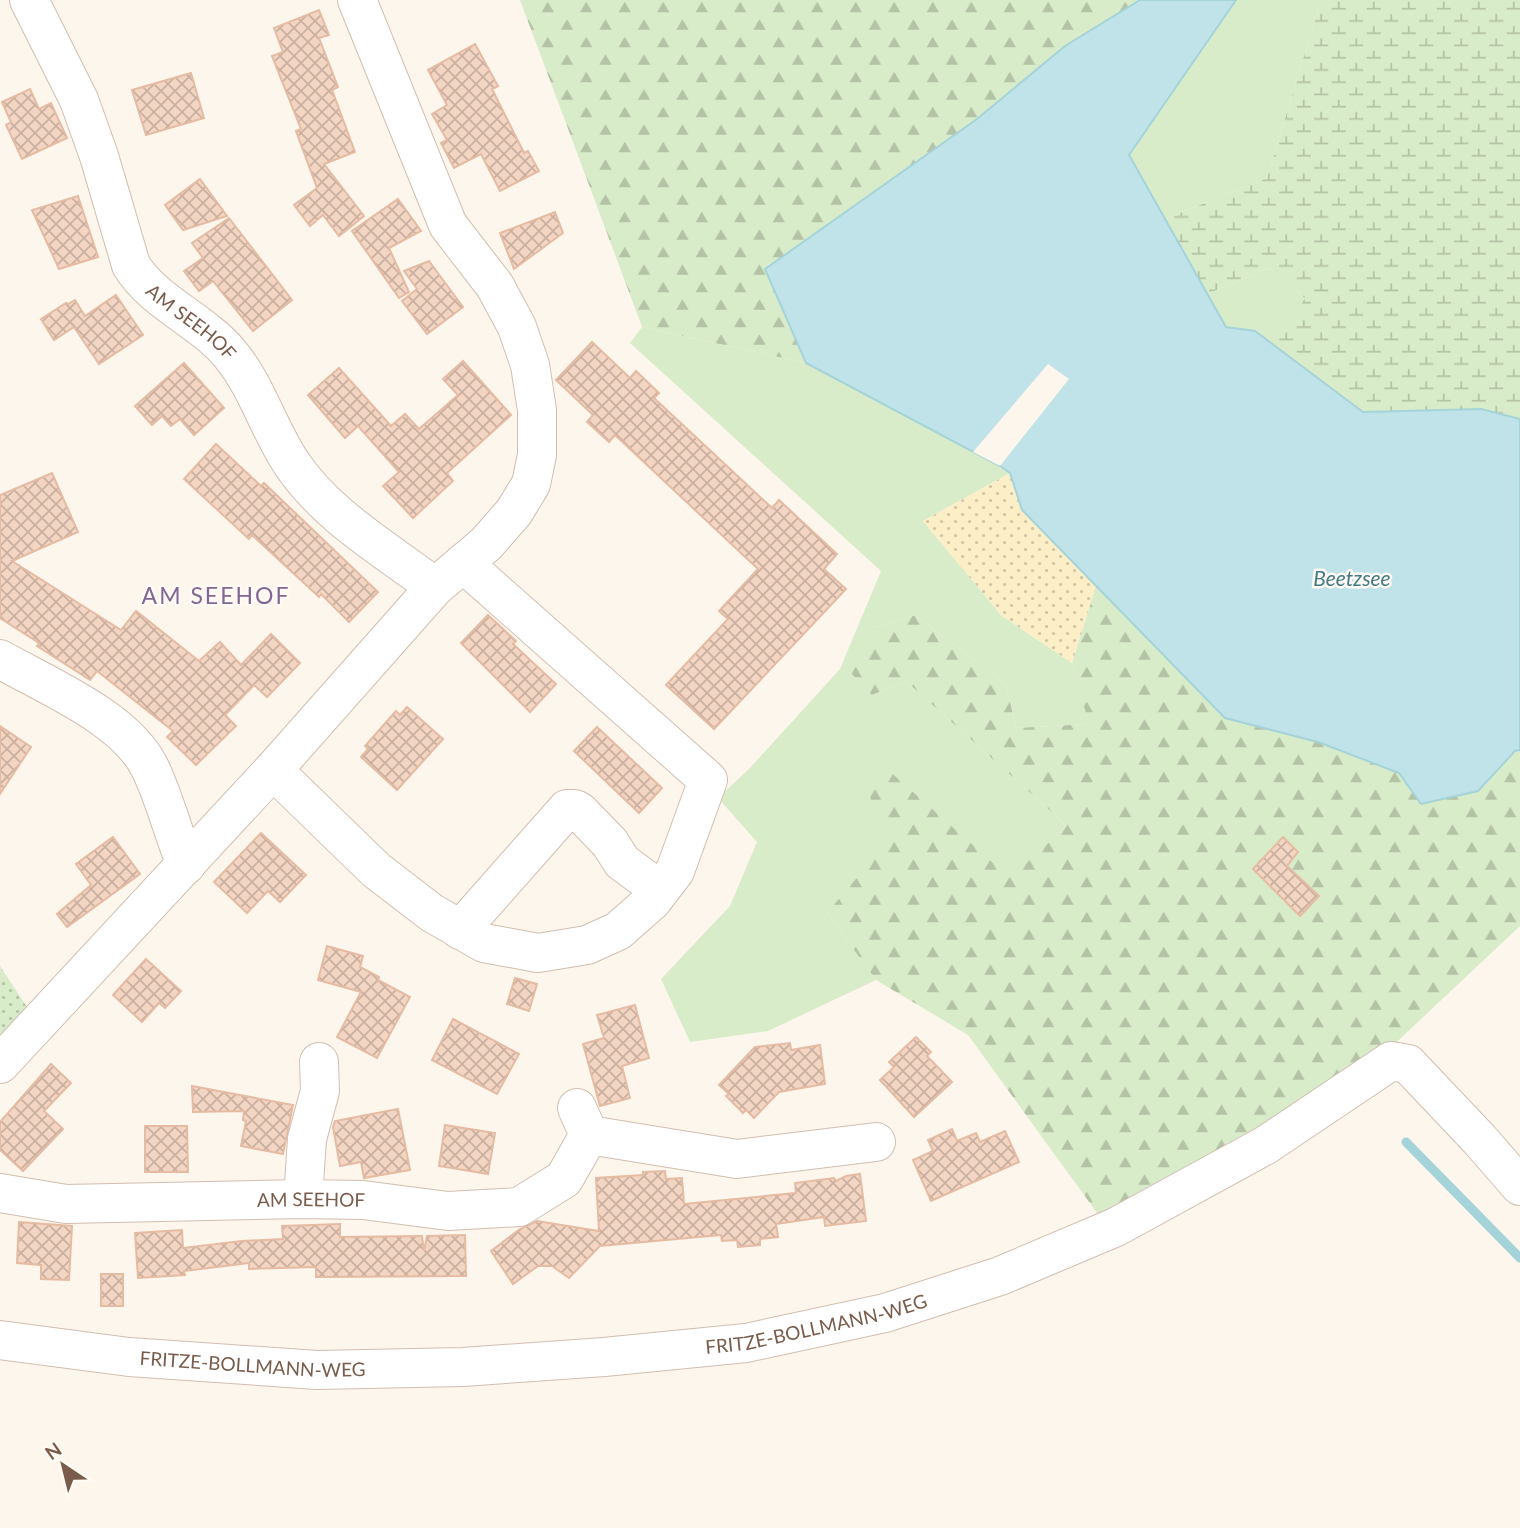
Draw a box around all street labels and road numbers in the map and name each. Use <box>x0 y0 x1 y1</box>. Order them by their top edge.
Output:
street label: AM SEEHOF <box>142 279 242 364</box>
street label: AM SEEHOF <box>257 1187 366 1211</box>
street label: FRITZE-BOLLMANN-WEG <box>704 1288 930 1358</box>
street label: FRITZE-BOLLMANN-WEG <box>139 1346 366 1381</box>

